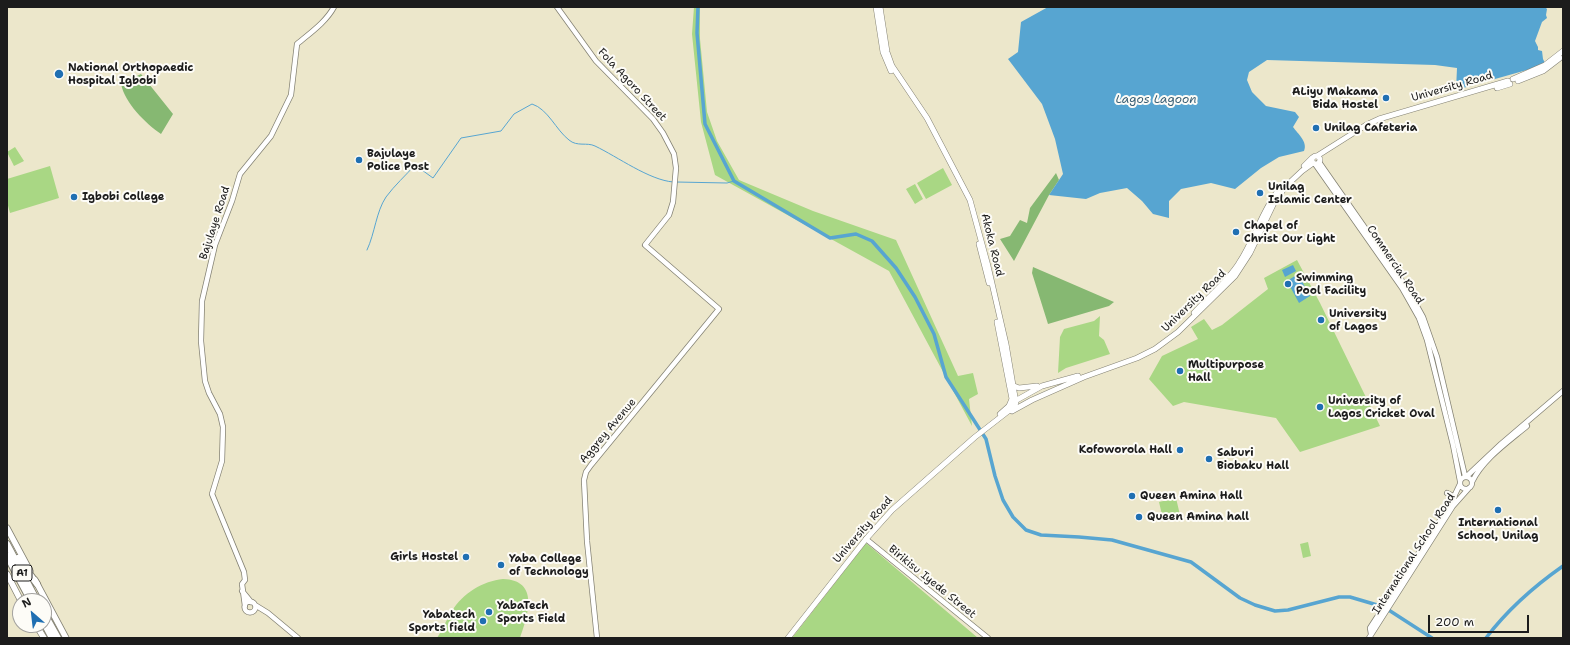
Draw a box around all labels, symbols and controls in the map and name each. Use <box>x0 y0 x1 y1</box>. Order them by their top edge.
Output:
street label: Fola Agoro Street <box>595 46 669 124</box>
place label: National Orthopaedic Hospital Igbobi <box>68 61 193 87</box>
marker: National Orthopaedic Hospital Igbobi <box>53 68 65 80</box>
street label: University Road <box>1410 69 1494 105</box>
place label: ALiyu Makama Bida Hostel <box>1292 85 1378 111</box>
water label: Lagos Lagoon <box>1115 93 1197 107</box>
marker: ALiyu Makama Bida Hostel <box>1381 93 1391 103</box>
place label: Unilag Cafeteria <box>1324 121 1417 135</box>
marker: Unilag Cafeteria <box>1311 123 1321 133</box>
place label: Bajulaye Police Post <box>367 147 429 173</box>
marker: Bajulaye Police Post <box>354 155 364 165</box>
place label: Unilag Islamic Center <box>1268 180 1352 206</box>
street label: Bajulaye Road <box>197 185 233 261</box>
marker: Unilag Islamic Center <box>1255 188 1265 198</box>
place label: Igbobi College <box>82 190 164 204</box>
marker: Igbobi College <box>69 192 79 202</box>
street label: Akoka Road <box>978 212 1006 278</box>
place label: Chapel of Christ Our Light <box>1244 219 1335 245</box>
street label: Commercial Road <box>1364 223 1426 307</box>
marker: Chapel of Christ Our Light <box>1231 227 1241 237</box>
street label: University Road <box>1159 267 1229 335</box>
place label: Swimming Pool Facility <box>1296 271 1366 297</box>
marker: Swimming Pool Facility <box>1283 279 1293 289</box>
place label: University of Lagos <box>1329 307 1387 333</box>
marker: University of Lagos <box>1316 315 1326 325</box>
place label: Multipurpose Hall <box>1188 358 1264 384</box>
marker: Multipurpose Hall <box>1175 366 1185 376</box>
place label: University of Lagos Cricket Oval <box>1328 394 1435 420</box>
street label: Aggrey Avenue <box>577 396 639 466</box>
marker: University of Lagos Cricket Oval <box>1315 402 1325 412</box>
place label: Kofoworola Hall <box>1079 443 1172 457</box>
marker: Kofoworola Hall <box>1175 445 1185 455</box>
place label: Saburi Biobaku Hall <box>1217 446 1289 472</box>
marker: Saburi Biobaku Hall <box>1204 454 1214 464</box>
place label: Queen Amina Hall <box>1140 489 1243 503</box>
marker: Queen Amina Hall <box>1127 491 1137 501</box>
street label: International School Road <box>1370 491 1458 617</box>
street label: University Road <box>830 494 896 566</box>
marker: International School, Unilag <box>1493 505 1503 515</box>
place label: Queen Amina hall <box>1147 510 1249 524</box>
marker: Queen Amina hall <box>1134 512 1144 522</box>
place label: International School, Unilag <box>1458 516 1538 542</box>
street label: Birikisu Iyede Street <box>886 543 978 621</box>
place label: Girls Hostel <box>390 550 458 564</box>
marker: Girls Hostel <box>461 552 471 562</box>
place label: Yaba College of Technology <box>509 552 589 578</box>
marker: Yaba College of Technology <box>496 560 506 570</box>
road number: A1 <box>12 565 32 581</box>
north arrow <box>12 593 52 633</box>
text: N <box>19 594 34 612</box>
place label: YabaTech Sports Field <box>497 599 565 625</box>
marker: YabaTech Sports Field <box>484 607 494 617</box>
scale bar <box>1430 607 1531 633</box>
place label: Yabatech Sports field <box>408 608 475 634</box>
text: 200 m <box>1435 614 1474 630</box>
marker: Yabatech Sports field <box>478 616 488 626</box>

